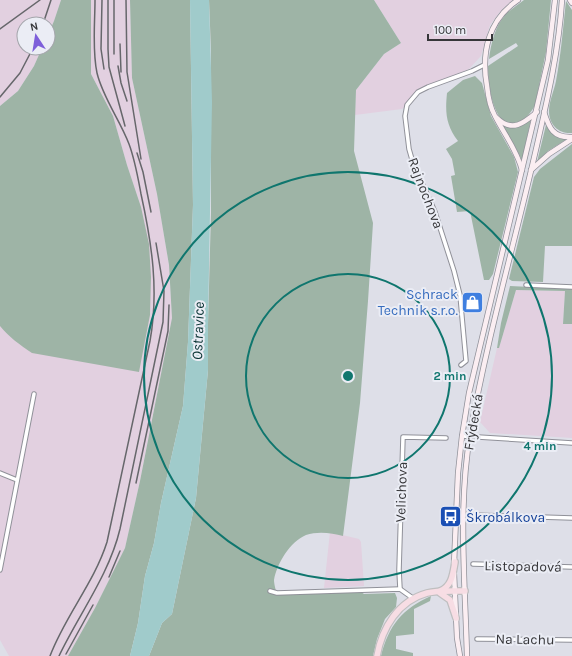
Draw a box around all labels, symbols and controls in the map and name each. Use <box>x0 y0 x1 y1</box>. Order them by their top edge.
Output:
north arrow <box>16 16 56 56</box>
scale bar <box>428 16 492 42</box>
text: N <box>29 20 39 34</box>
text: 100 m <box>434 23 466 37</box>
street label: Rajnochova <box>404 155 447 231</box>
place label: Schrack Technik s.r.o. <box>378 286 458 319</box>
shop icon: Schrack Technik s.r.o. <box>460 289 486 315</box>
water label: Ostravice <box>188 302 208 360</box>
centre of rings <box>341 369 355 383</box>
text: 2 min <box>433 369 467 383</box>
street label: Frýdecká <box>460 392 487 452</box>
text: 4 min <box>524 439 556 453</box>
street label: Velichova <box>392 461 411 523</box>
bus stop icon: Škrobálkova <box>438 504 464 530</box>
place label: Škrobálkova <box>466 509 545 526</box>
street label: Listopadová <box>484 557 562 576</box>
street label: Na Lachu <box>495 630 555 649</box>

